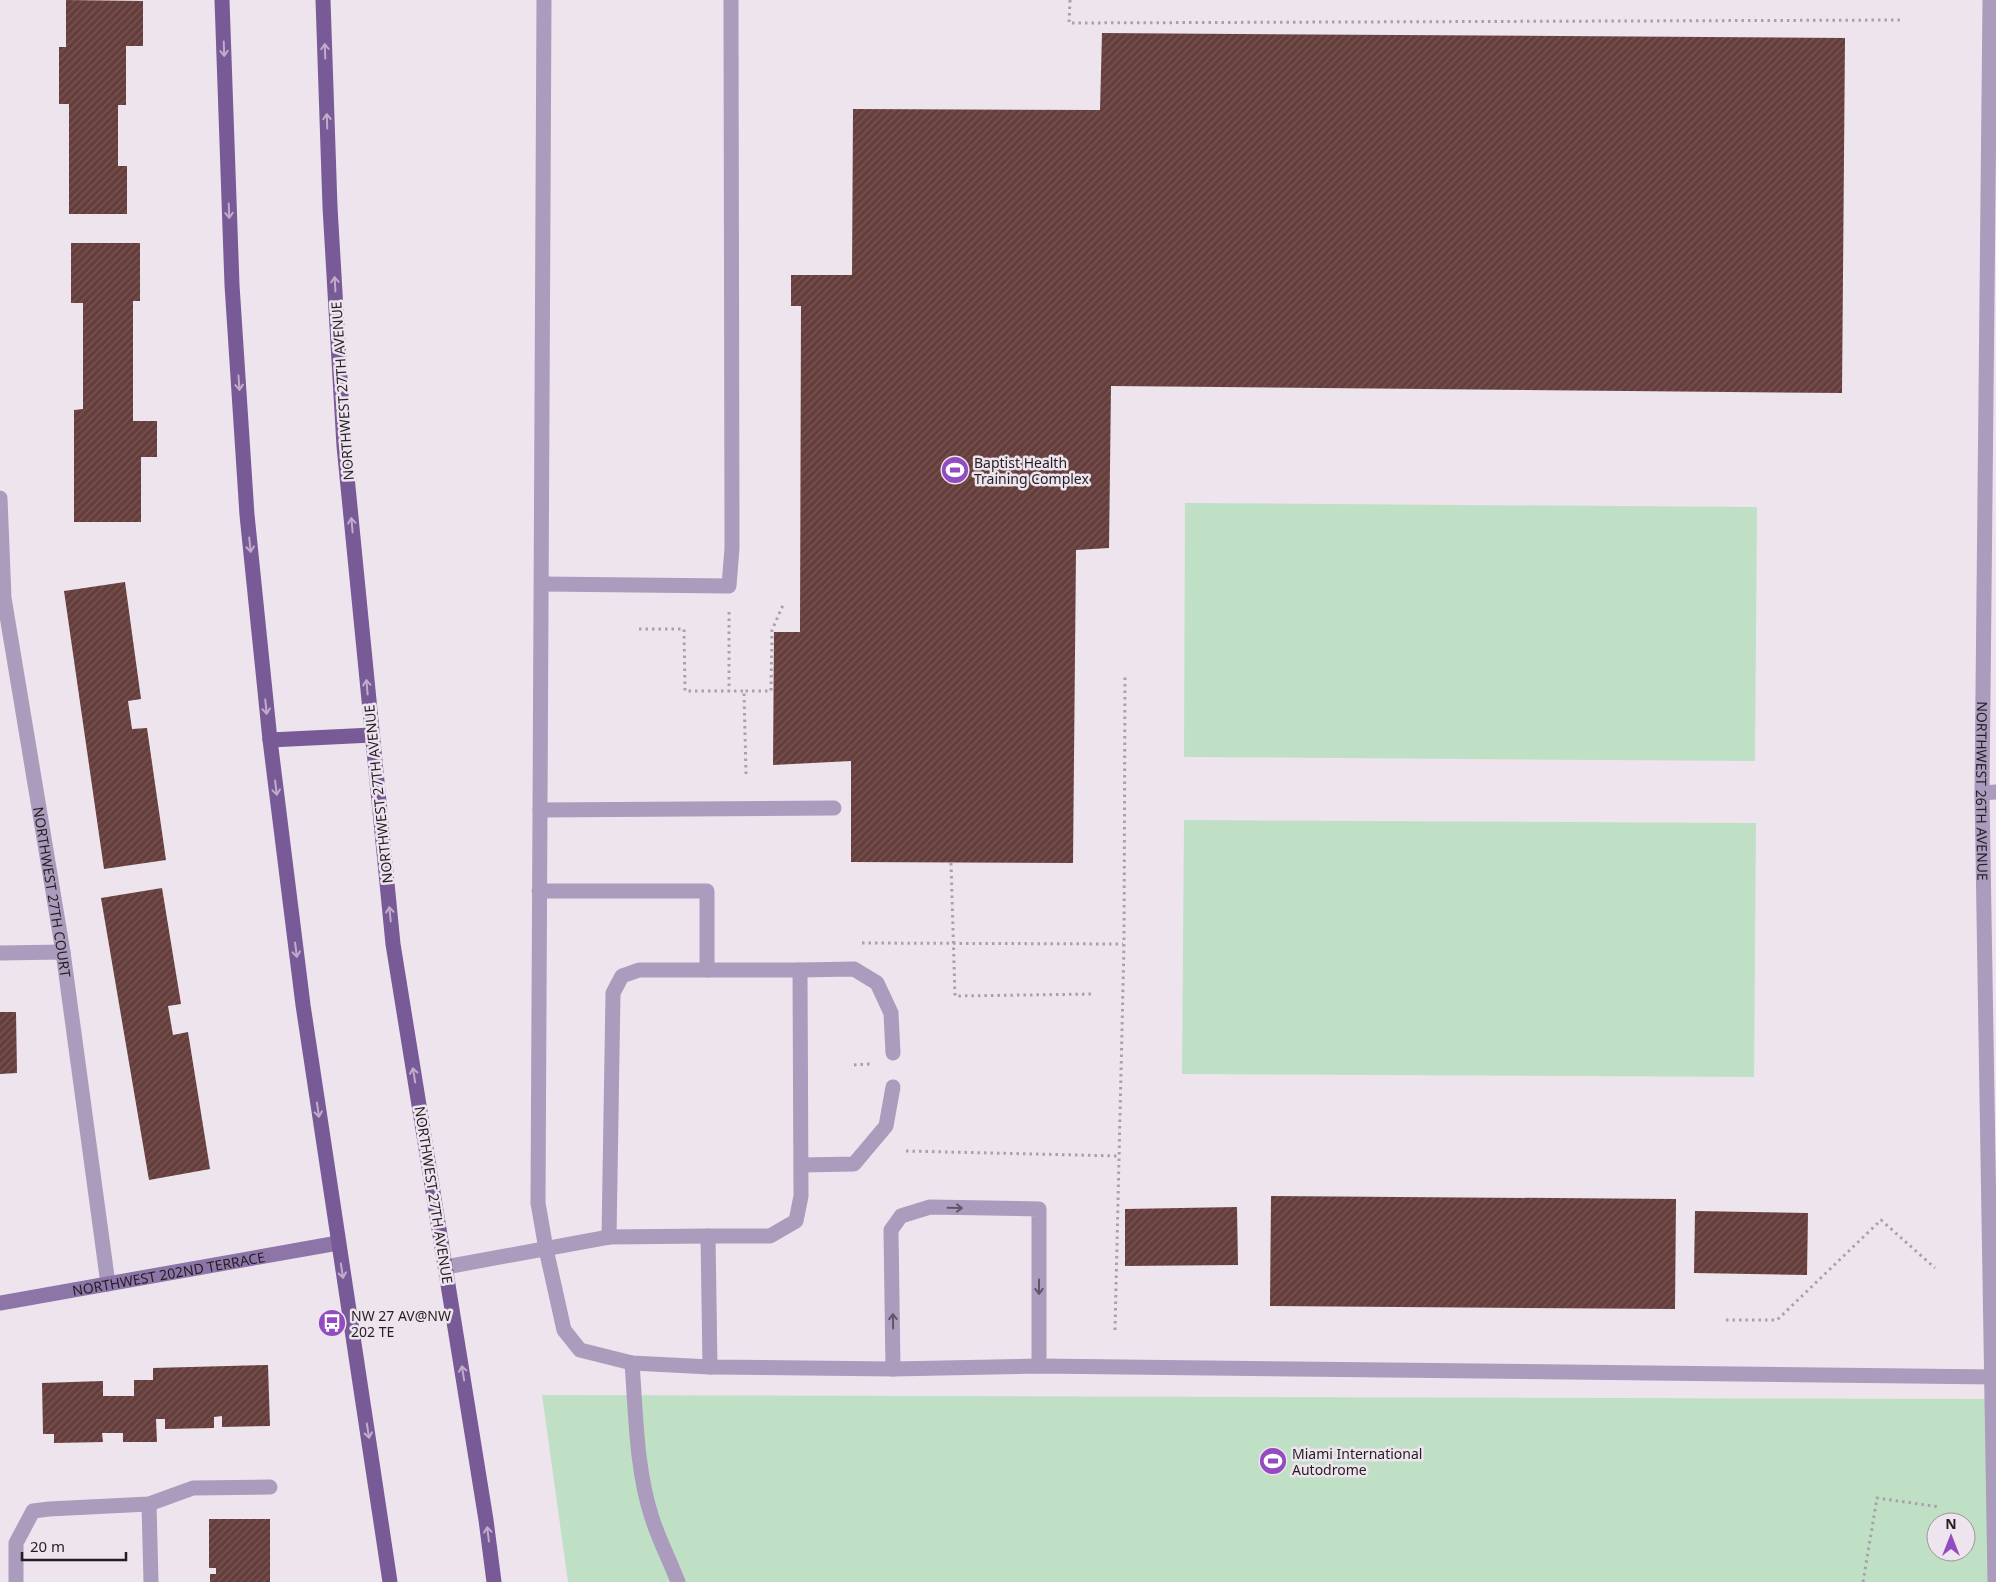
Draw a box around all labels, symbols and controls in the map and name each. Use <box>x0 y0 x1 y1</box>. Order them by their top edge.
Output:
one-way arrow <box>219 40 229 56</box>
one-way arrow <box>320 44 329 60</box>
one-way arrow <box>323 114 332 130</box>
one-way arrow <box>225 203 234 219</box>
one-way arrow <box>330 276 339 292</box>
street label: NORTHWEST 27TH AVENUE <box>326 301 358 481</box>
one-way arrow <box>234 375 243 391</box>
place label: Baptist Health Training Complex <box>974 453 1089 488</box>
sports icon: Baptist Health Training Complex <box>940 455 970 485</box>
one-way arrow <box>347 517 357 533</box>
one-way arrow <box>245 537 255 553</box>
one-way arrow <box>362 679 372 695</box>
one-way arrow <box>262 699 271 715</box>
street label: NORTHWEST 26TH AVENUE <box>1972 701 1993 881</box>
street label: NORTHWEST 27TH AVENUE <box>359 704 397 884</box>
one-way arrow <box>271 780 281 796</box>
street label: NORTHWEST 27TH COURT <box>29 805 76 979</box>
one-way arrow <box>385 906 395 922</box>
one-way arrow <box>291 941 301 957</box>
one-way arrow <box>409 1067 419 1083</box>
one-way arrow <box>314 1102 324 1118</box>
street label: NORTHWEST 27TH AVENUE <box>411 1105 457 1285</box>
one-way arrow <box>946 1203 962 1213</box>
street label: NORTHWEST 202ND TERRACE <box>71 1247 266 1300</box>
one-way arrow <box>338 1263 348 1279</box>
one-way arrow <box>1034 1278 1044 1295</box>
place label: NW 27 AV@NW 202 TE <box>351 1306 451 1341</box>
bus stop icon: NW 27 AV@NW 202 TE <box>317 1308 347 1338</box>
one-way arrow <box>888 1313 898 1329</box>
one-way arrow <box>458 1365 468 1381</box>
one-way arrow <box>363 1423 373 1439</box>
place label: Miami International Autodrome <box>1292 1444 1422 1479</box>
sports icon: Miami International Autodrome <box>1258 1446 1288 1476</box>
north arrow <box>1926 1512 1976 1562</box>
text: N <box>1945 1514 1957 1533</box>
one-way arrow <box>483 1526 493 1542</box>
scale bar <box>22 1530 126 1562</box>
text: 20 m <box>30 1536 65 1556</box>

